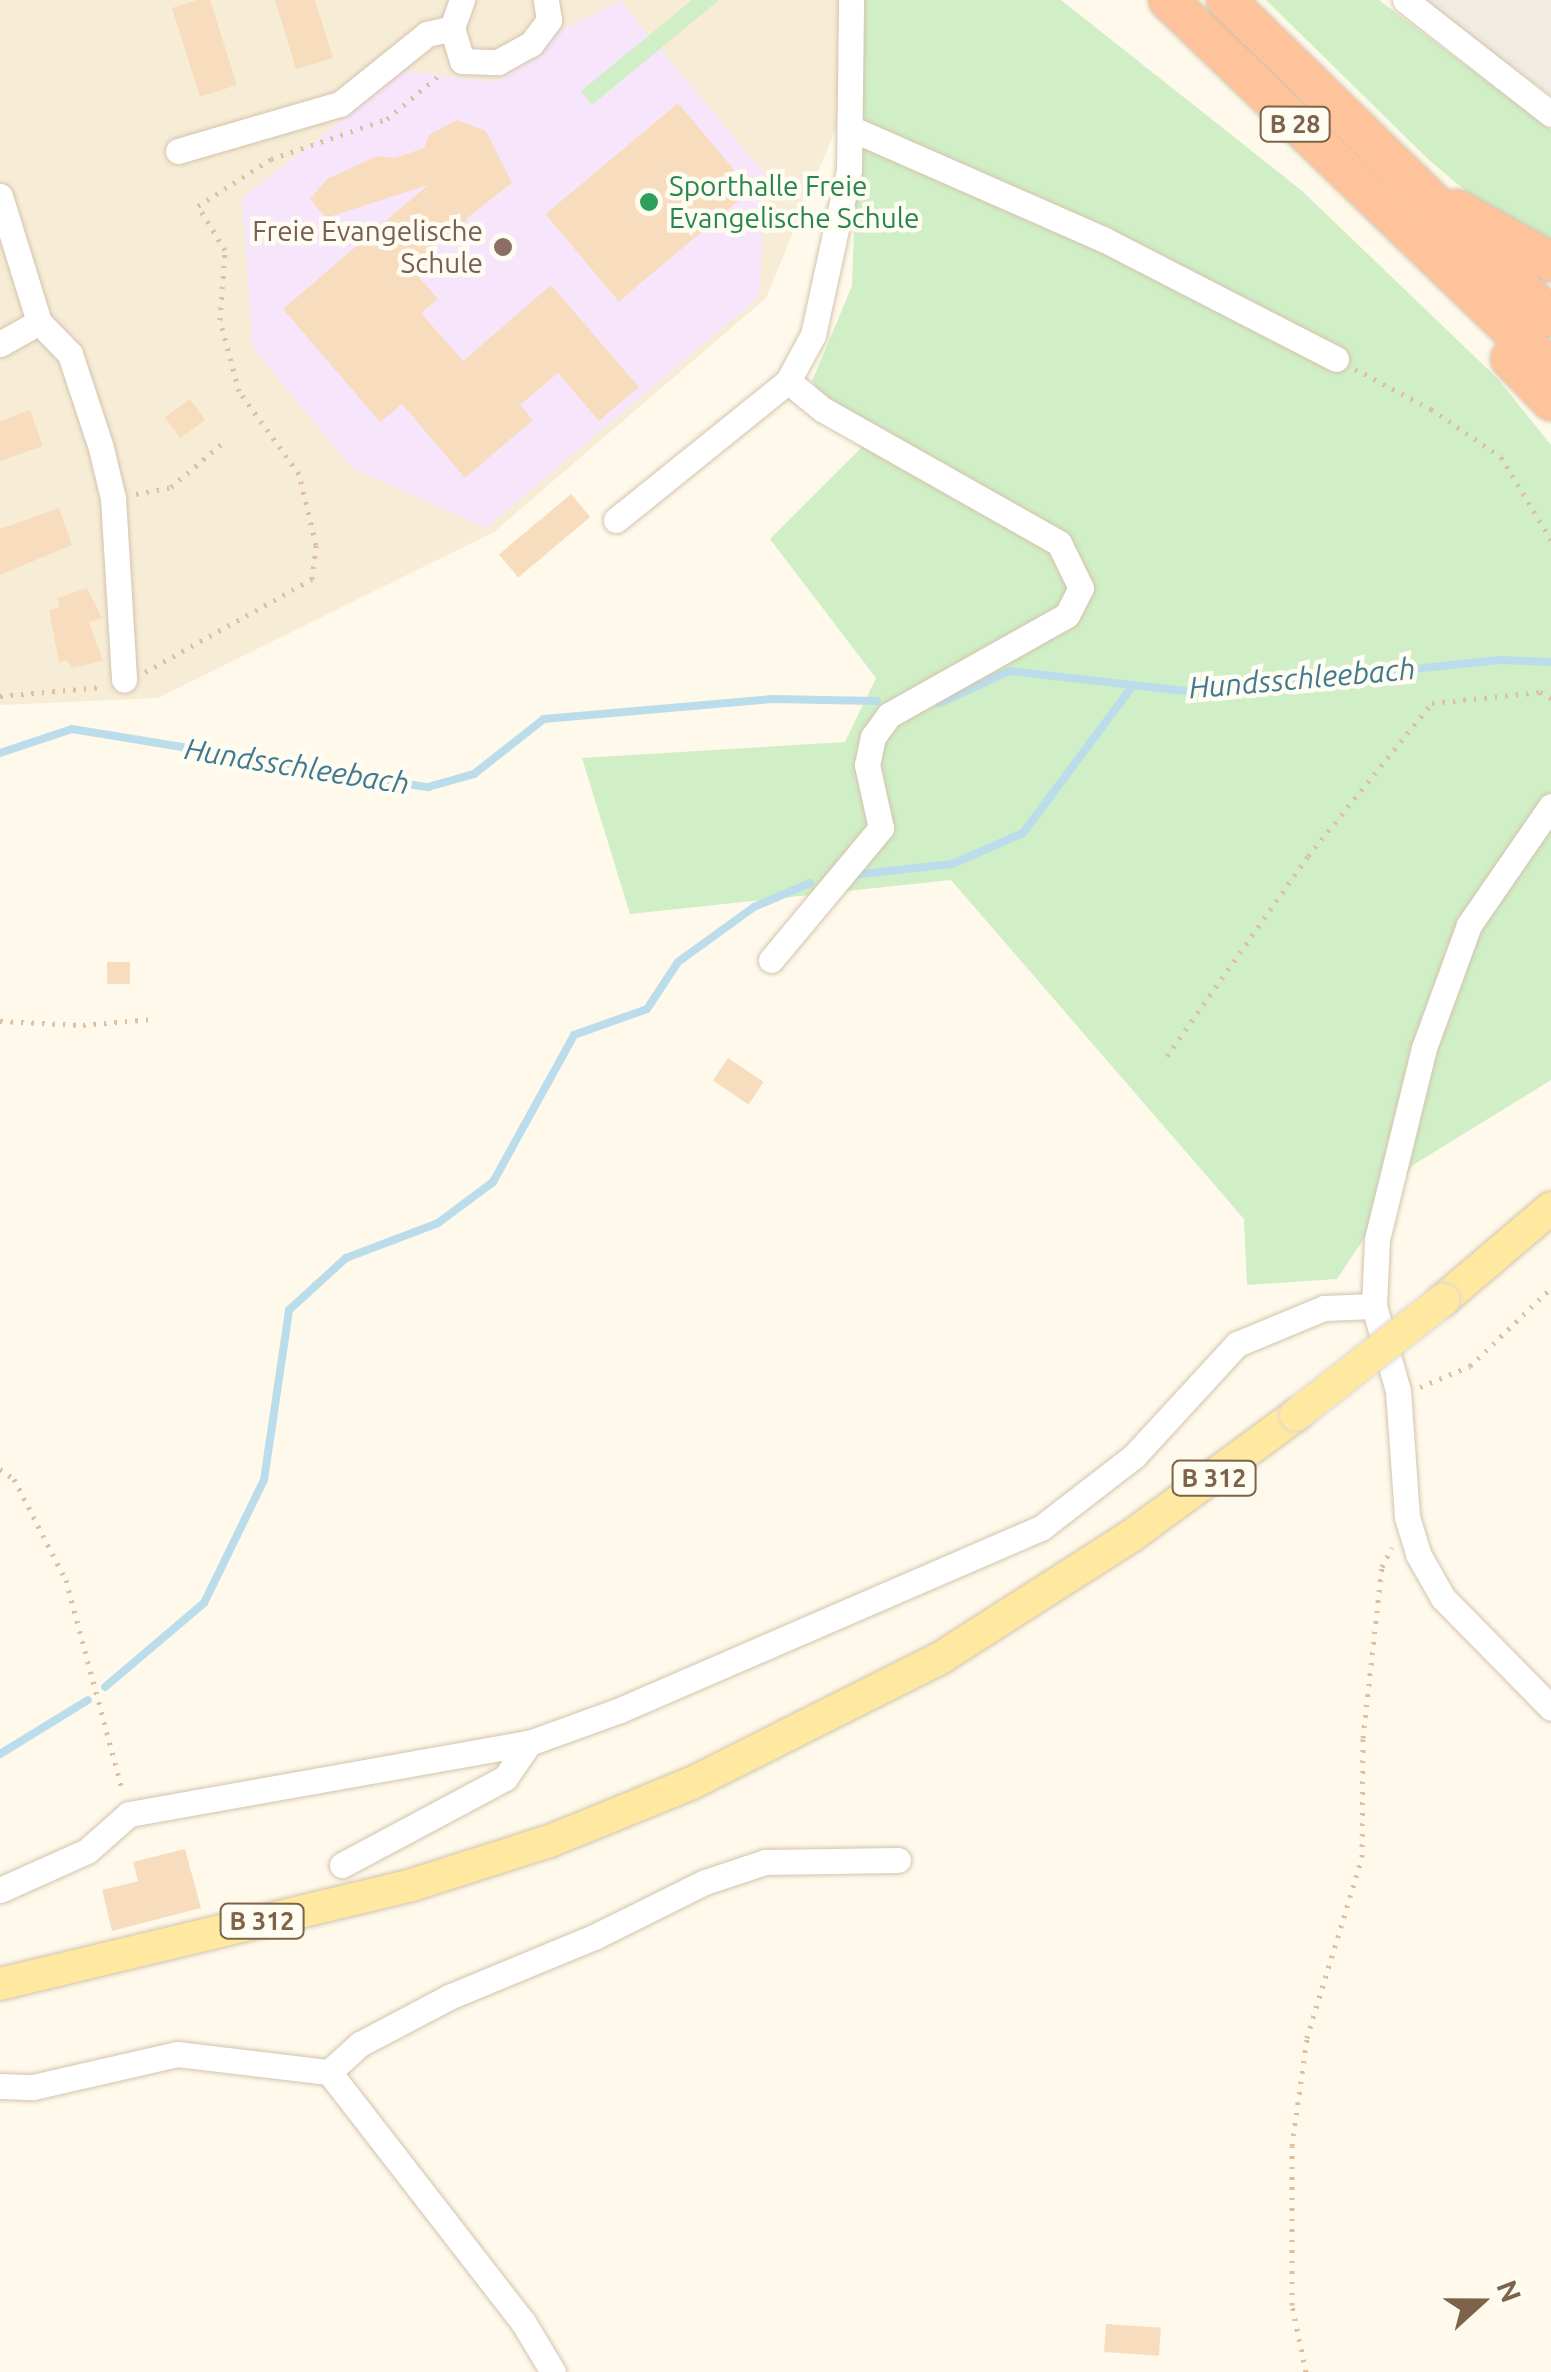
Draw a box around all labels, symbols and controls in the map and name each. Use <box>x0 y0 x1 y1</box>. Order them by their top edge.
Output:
road number: B 28 <box>1258 104 1332 144</box>
place label: Sporthalle Freie Evangelische Schule <box>669 169 920 235</box>
marker: Sporthalle Freie Evangelische Schule <box>638 191 660 213</box>
place label: Freie Evangelische Schule <box>252 214 483 280</box>
marker: Freie Evangelische Schule <box>492 236 514 258</box>
water label: Hundsschleebach <box>1187 650 1417 706</box>
water label: Hundsschleebach <box>182 730 412 802</box>
road number: B 312 <box>1172 1458 1256 1498</box>
road number: B 312 <box>220 1901 304 1941</box>
north arrow <box>1431 2252 1531 2352</box>
text: N <box>1491 2276 1528 2306</box>

